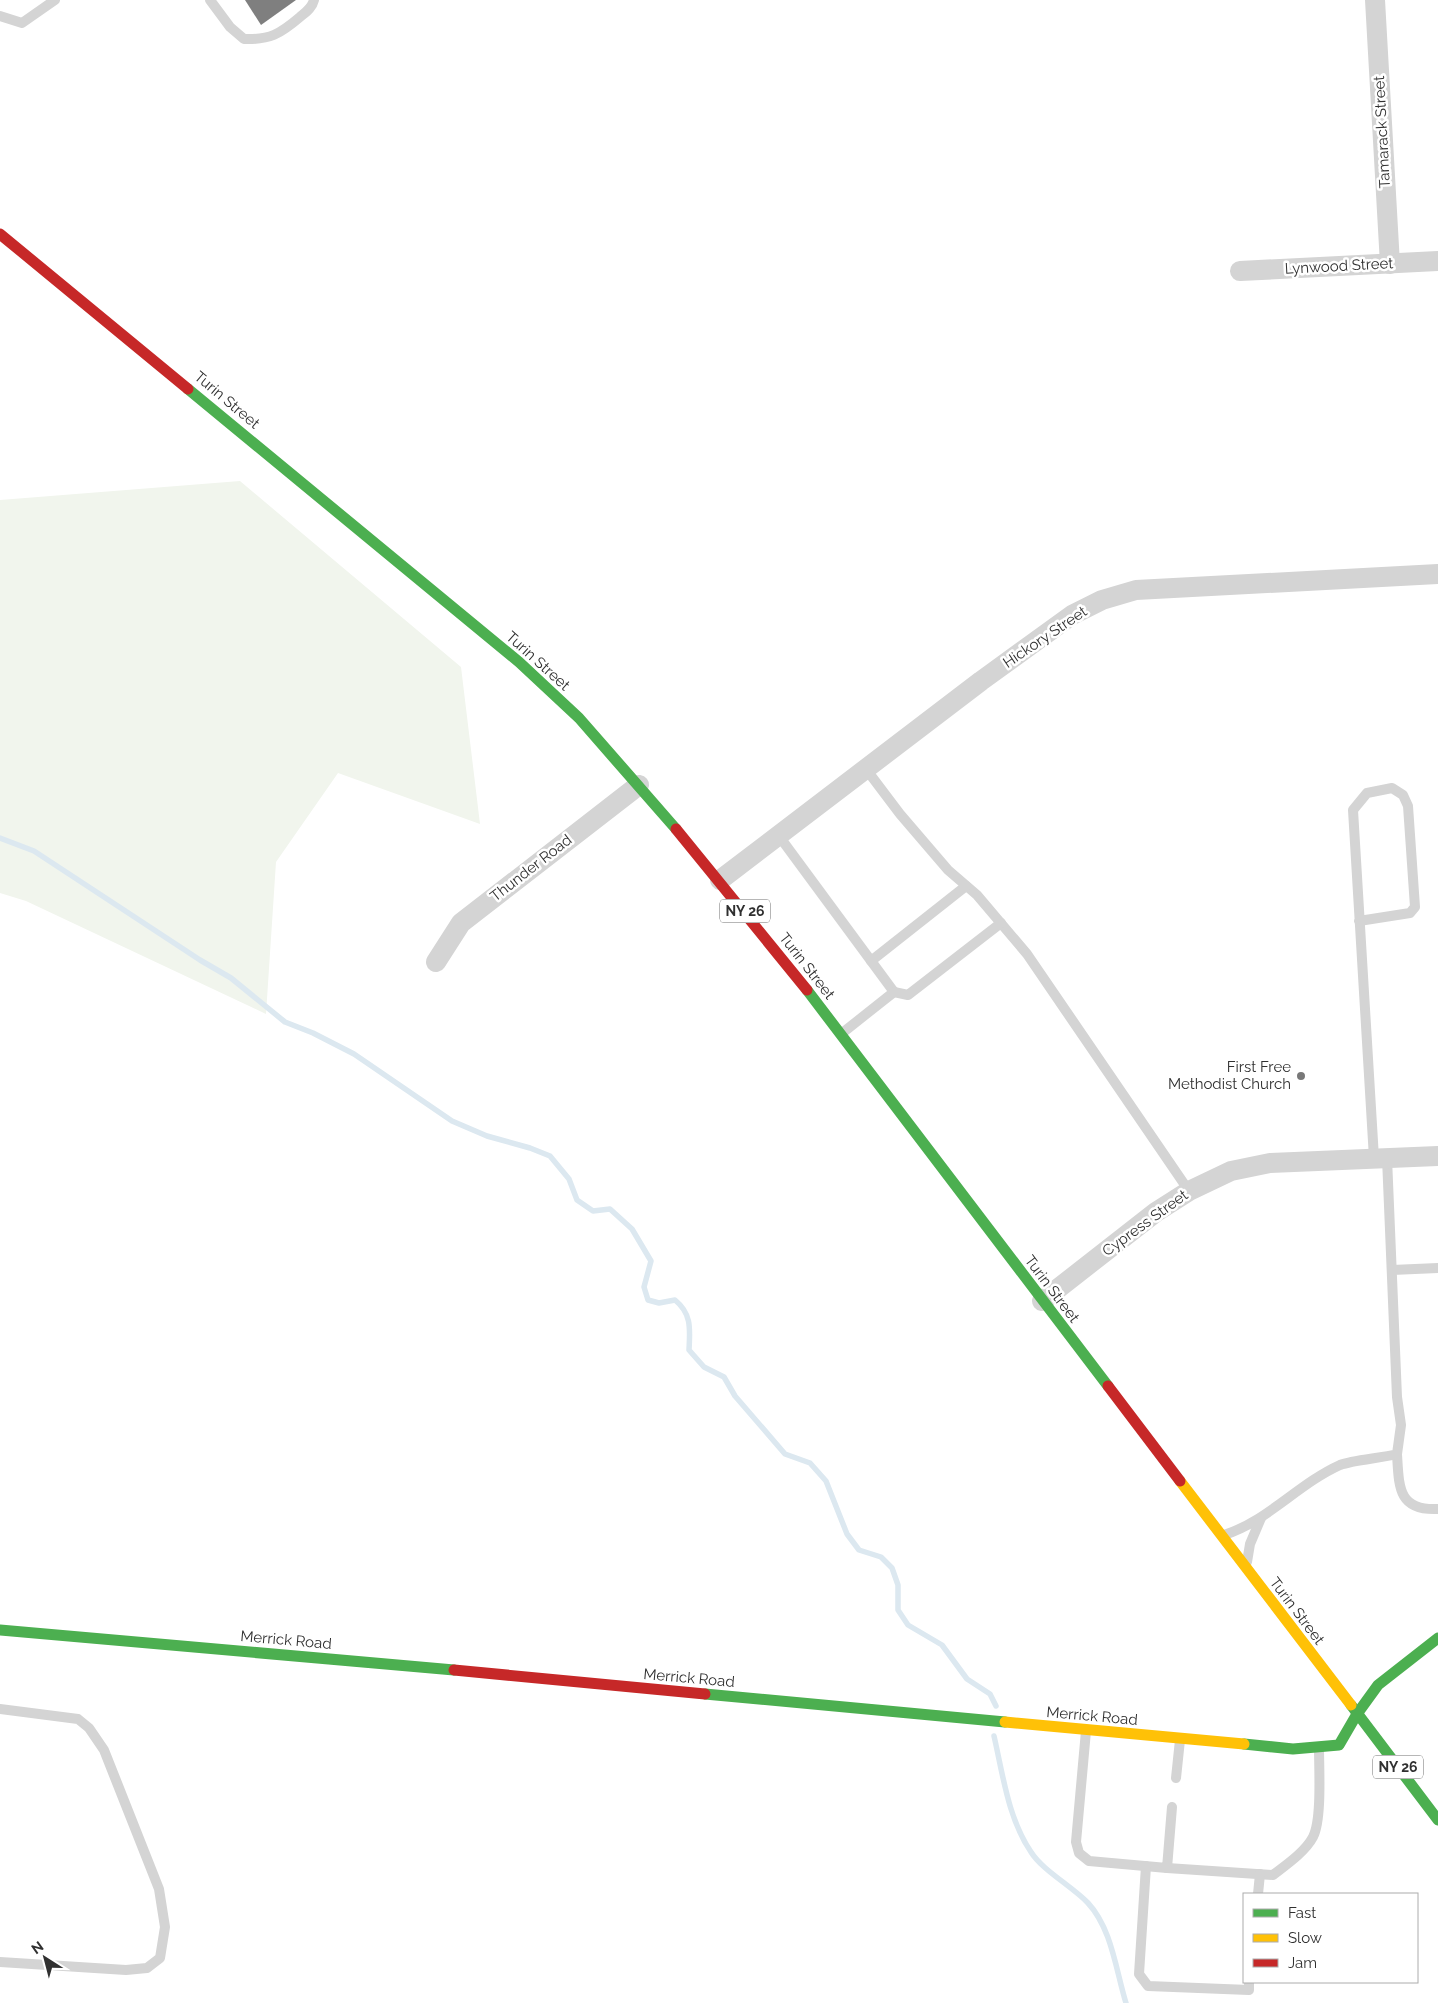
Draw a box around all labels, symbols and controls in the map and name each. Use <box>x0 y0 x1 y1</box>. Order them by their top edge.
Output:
street label: Tamarack Street <box>1370 75 1394 189</box>
street label: Lynwood Street <box>1284 254 1394 278</box>
street label: Turin Street <box>191 368 263 432</box>
street label: Hickory Street <box>1000 602 1090 672</box>
street label: Turin Street <box>502 628 574 694</box>
street label: Thunder Road <box>487 831 575 905</box>
road number: NY 26 <box>720 899 770 922</box>
street label: Turin Street <box>775 929 839 1003</box>
place label: First Free Methodist Church <box>1168 1058 1291 1093</box>
marker: First Free Methodist Church <box>1295 1070 1307 1082</box>
street label: Cypress Street <box>1099 1186 1191 1260</box>
street label: Turin Street <box>1021 1252 1083 1326</box>
street label: Turin Street <box>1266 1574 1328 1648</box>
street label: Merrick Road <box>240 1627 332 1653</box>
street label: Merrick Road <box>643 1665 735 1691</box>
street label: Merrick Road <box>1046 1703 1138 1729</box>
road number: NY 26 <box>1373 1755 1423 1778</box>
legend <box>1243 1893 1418 1983</box>
text: Fast <box>1288 1904 1316 1922</box>
text: Slow <box>1288 1929 1322 1947</box>
north arrow <box>20 1933 70 1983</box>
text: N <box>28 1938 46 1957</box>
text: Jam <box>1288 1954 1317 1972</box>

